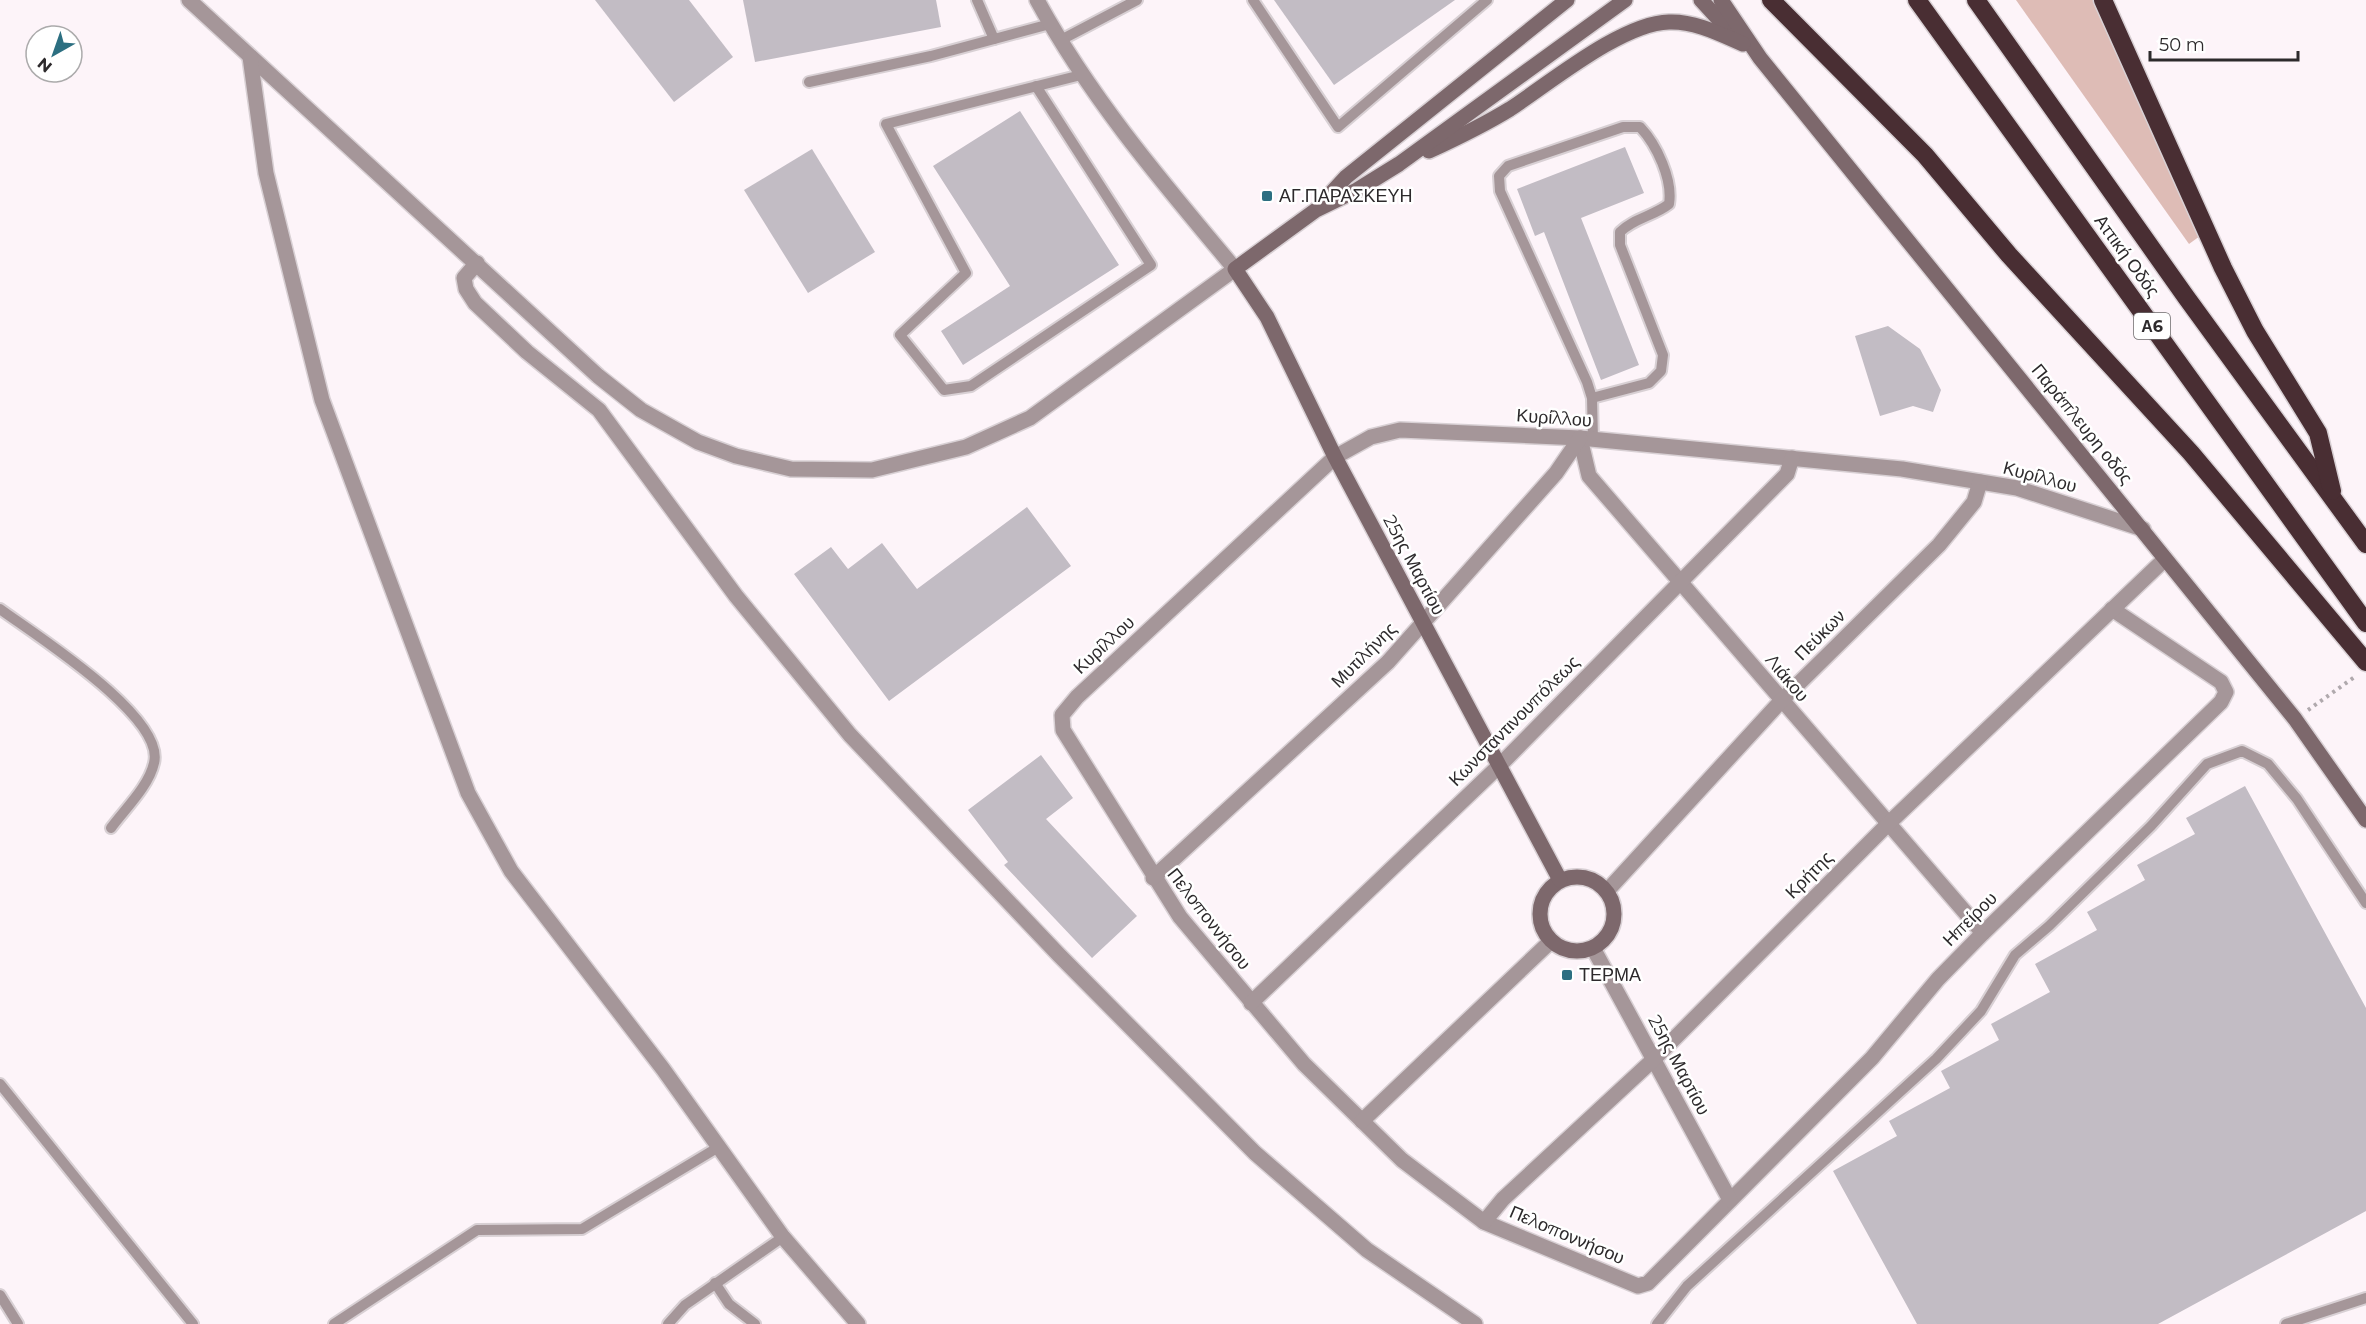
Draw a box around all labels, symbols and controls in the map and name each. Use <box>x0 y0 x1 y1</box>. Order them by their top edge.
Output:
north arrow <box>24 24 84 84</box>
scale bar <box>2150 24 2298 62</box>
text: 50 m <box>2159 34 2205 56</box>
text: N <box>34 54 56 77</box>
place label: ΑΓ.ΠΑΡΑΣΚΕΥΗ <box>1279 185 1413 207</box>
marker: ΑΓ.ΠΑΡΑΣΚΕΥΗ <box>1260 189 1274 203</box>
street label: Αττική Οδός <box>2090 210 2164 302</box>
road number: Α6 <box>2134 313 2170 339</box>
street label: Παράπλευρη οδός <box>2027 359 2137 489</box>
street label: Κυρίλλου <box>1516 404 1592 432</box>
street label: Κυρίλλου <box>2001 457 2079 497</box>
street label: 25ης Μαρτίου <box>1378 511 1450 619</box>
street label: Πεύκων <box>1790 605 1850 665</box>
street label: Κυρίλλου <box>1069 611 1139 679</box>
street label: Μυτιλήνης <box>1327 618 1401 692</box>
street label: Λιάκου <box>1761 650 1813 706</box>
street label: Κωνσταντινουπόλεως <box>1444 651 1584 791</box>
street label: Κρήτης <box>1781 846 1838 903</box>
street label: Πελοποννήσου <box>1163 864 1255 974</box>
street label: Ηπείρου <box>1938 887 2002 951</box>
place label: ΤΕΡΜΑ <box>1579 964 1641 986</box>
marker: ΤΕΡΜΑ <box>1560 968 1574 982</box>
street label: 25ης Μαρτίου <box>1643 1011 1715 1119</box>
street label: Πελοποννήσου <box>1506 1201 1628 1269</box>

